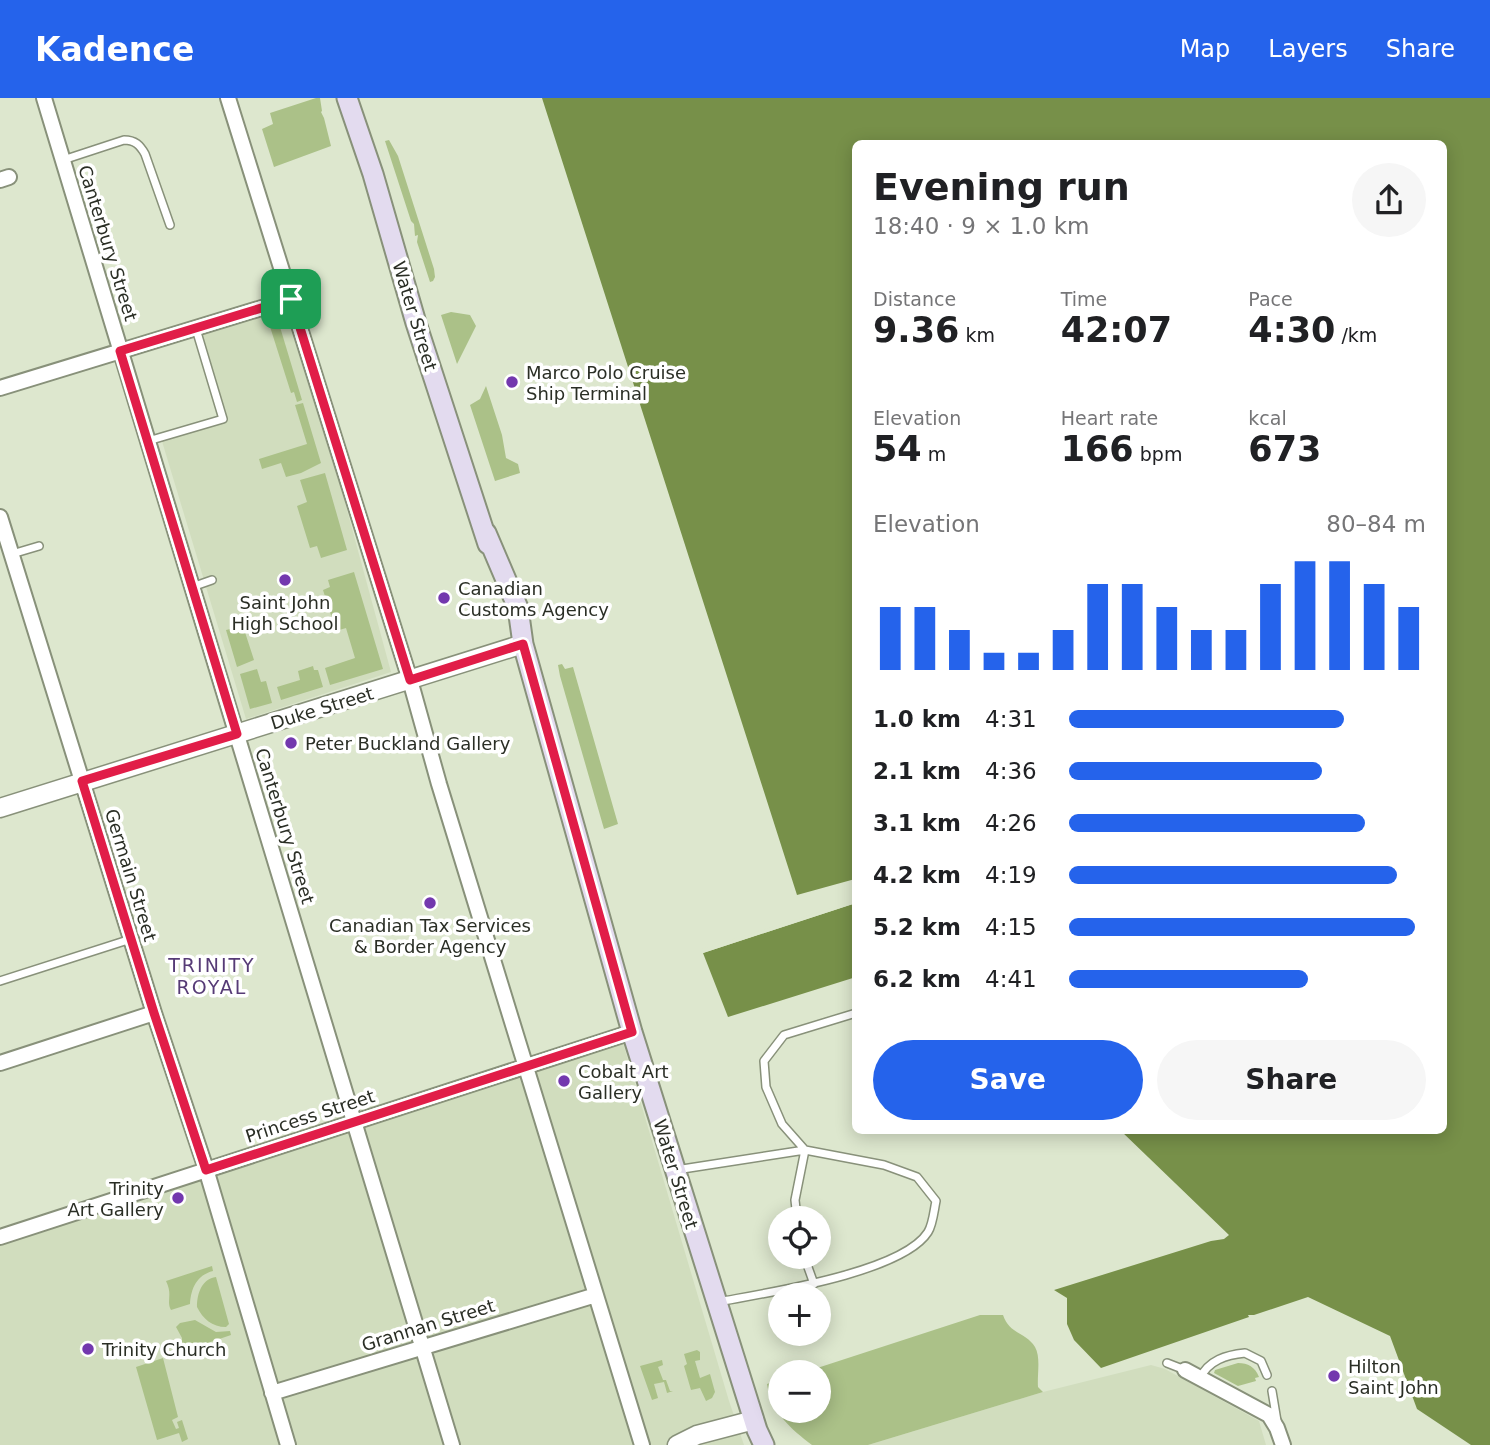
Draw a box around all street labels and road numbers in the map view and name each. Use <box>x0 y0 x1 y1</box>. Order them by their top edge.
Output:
street label: Canterbury Street <box>74 163 142 323</box>
street label: Water Street <box>388 259 442 373</box>
street label: Duke Street <box>268 682 376 734</box>
street label: Canterbury Street <box>251 746 319 906</box>
street label: Germain Street <box>101 806 161 944</box>
street label: Princess Street <box>243 1085 377 1147</box>
street label: Water Street <box>649 1117 703 1231</box>
street label: Grannan Street <box>359 1295 497 1355</box>

